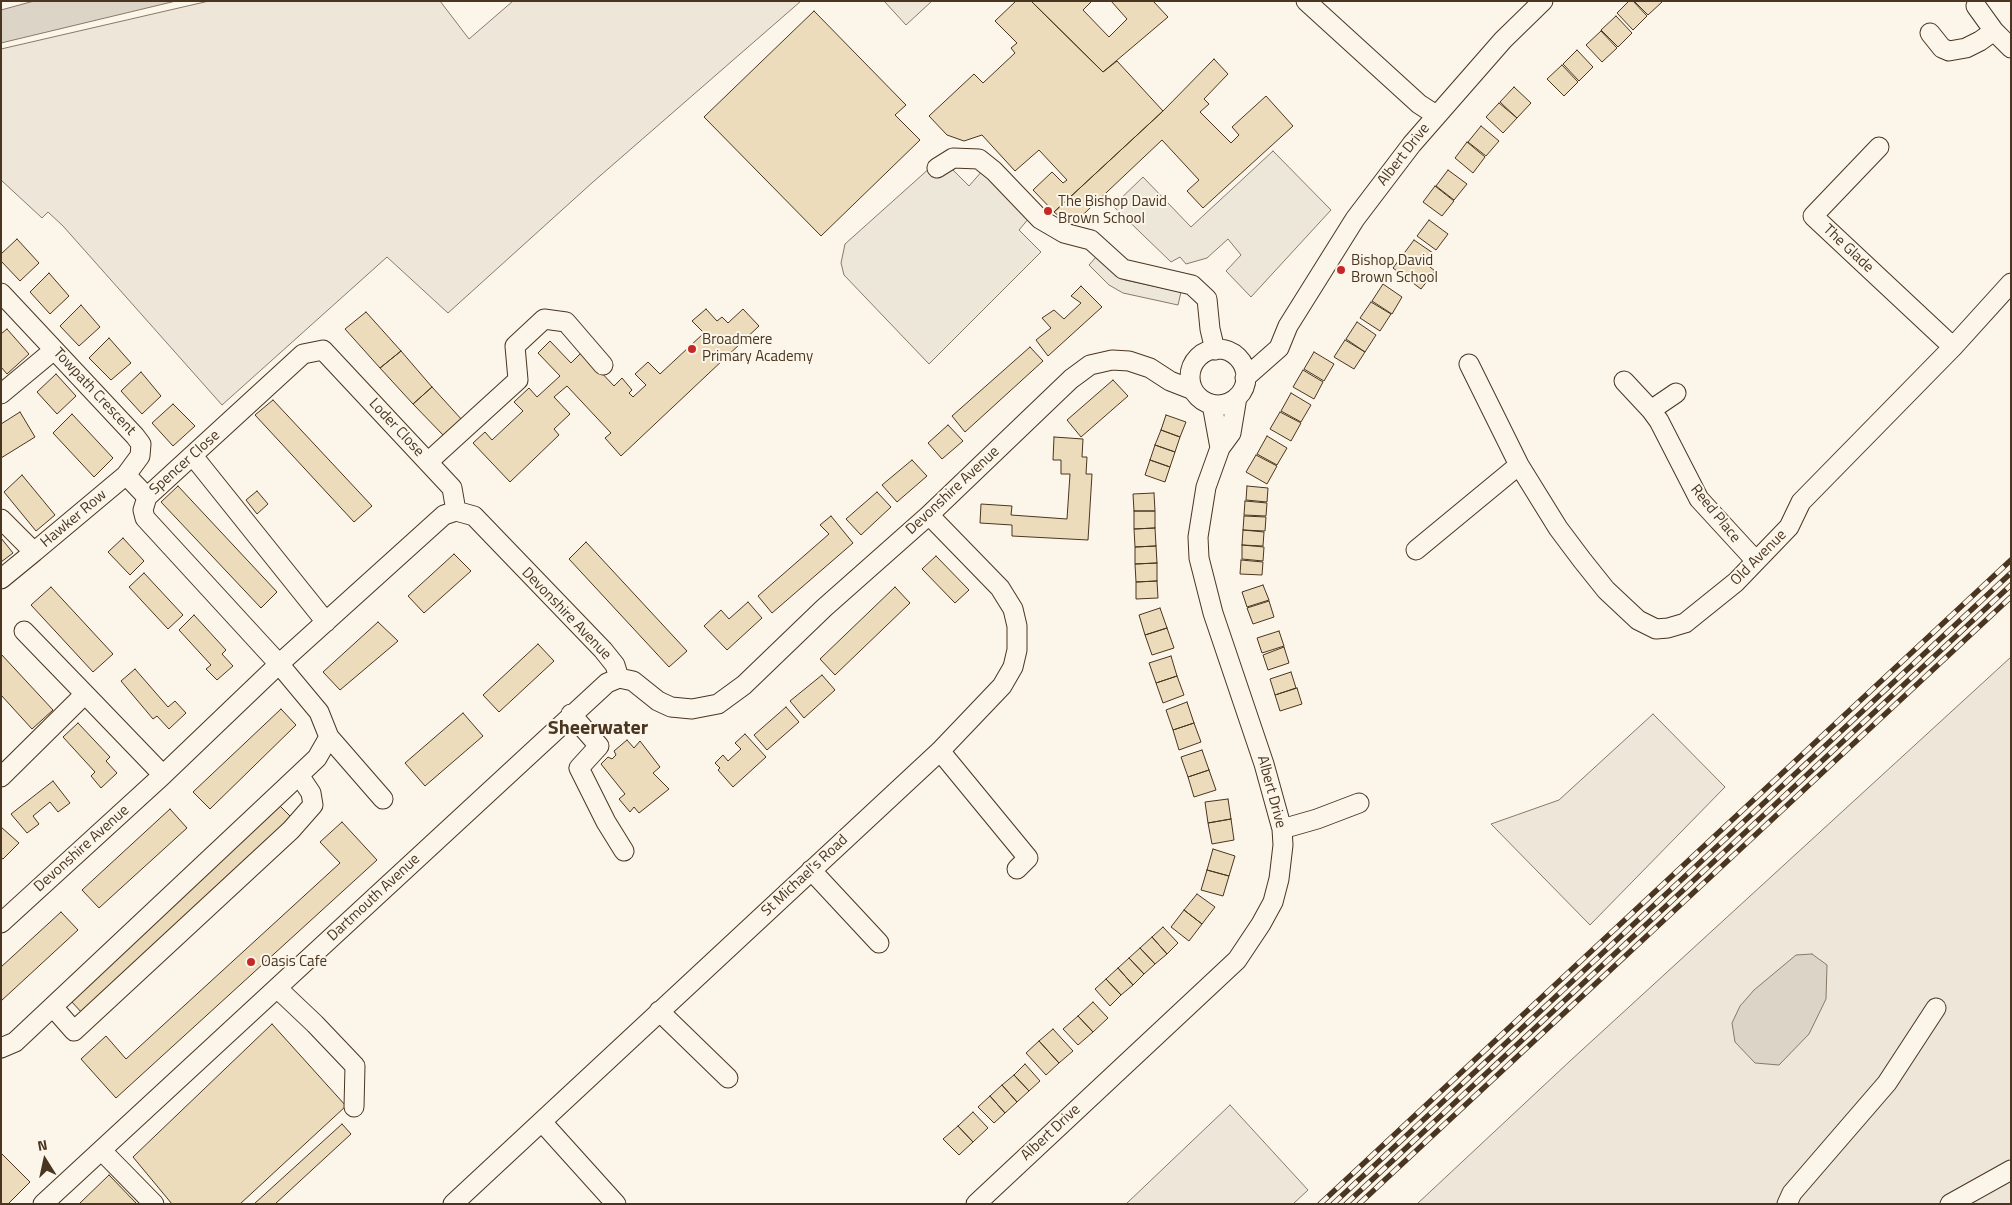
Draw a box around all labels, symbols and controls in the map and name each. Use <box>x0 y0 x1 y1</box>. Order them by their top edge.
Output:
street label: Albert Drive <box>1374 120 1434 190</box>
place label: The Bishop David Brown School <box>1058 193 1167 228</box>
marker: The Bishop David Brown School <box>1042 205 1054 217</box>
street label: The Glade <box>1819 221 1877 277</box>
place label: Bishop David Brown School <box>1351 252 1438 287</box>
marker: Bishop David Brown School <box>1335 264 1347 276</box>
place label: Broadmere Primary Academy <box>702 331 813 366</box>
marker: Broadmere Primary Academy <box>686 343 698 355</box>
street label: Towpath Crescent <box>49 345 139 439</box>
street label: Loder Close <box>364 395 428 461</box>
street label: Spencer Close <box>146 427 224 499</box>
street label: Devonshire Avenue <box>902 443 1004 539</box>
street label: Reed Place <box>1686 481 1744 547</box>
street label: Hawker Row <box>37 486 111 552</box>
street label: Old Avenue <box>1727 526 1791 590</box>
street label: Devonshire Avenue <box>517 564 615 664</box>
district label: Sheerwater <box>548 717 648 741</box>
street label: Albert Drive <box>1253 754 1289 830</box>
street label: Devonshire Avenue <box>31 802 133 896</box>
street label: St Michael's Road <box>758 831 852 921</box>
street label: Dartmouth Avenue <box>324 851 424 945</box>
place label: Oasis Cafe <box>261 953 327 971</box>
marker: Oasis Cafe <box>245 956 257 968</box>
street label: Albert Drive <box>1018 1101 1084 1165</box>
text: N <box>36 1134 49 1156</box>
north arrow <box>20 1135 70 1185</box>

